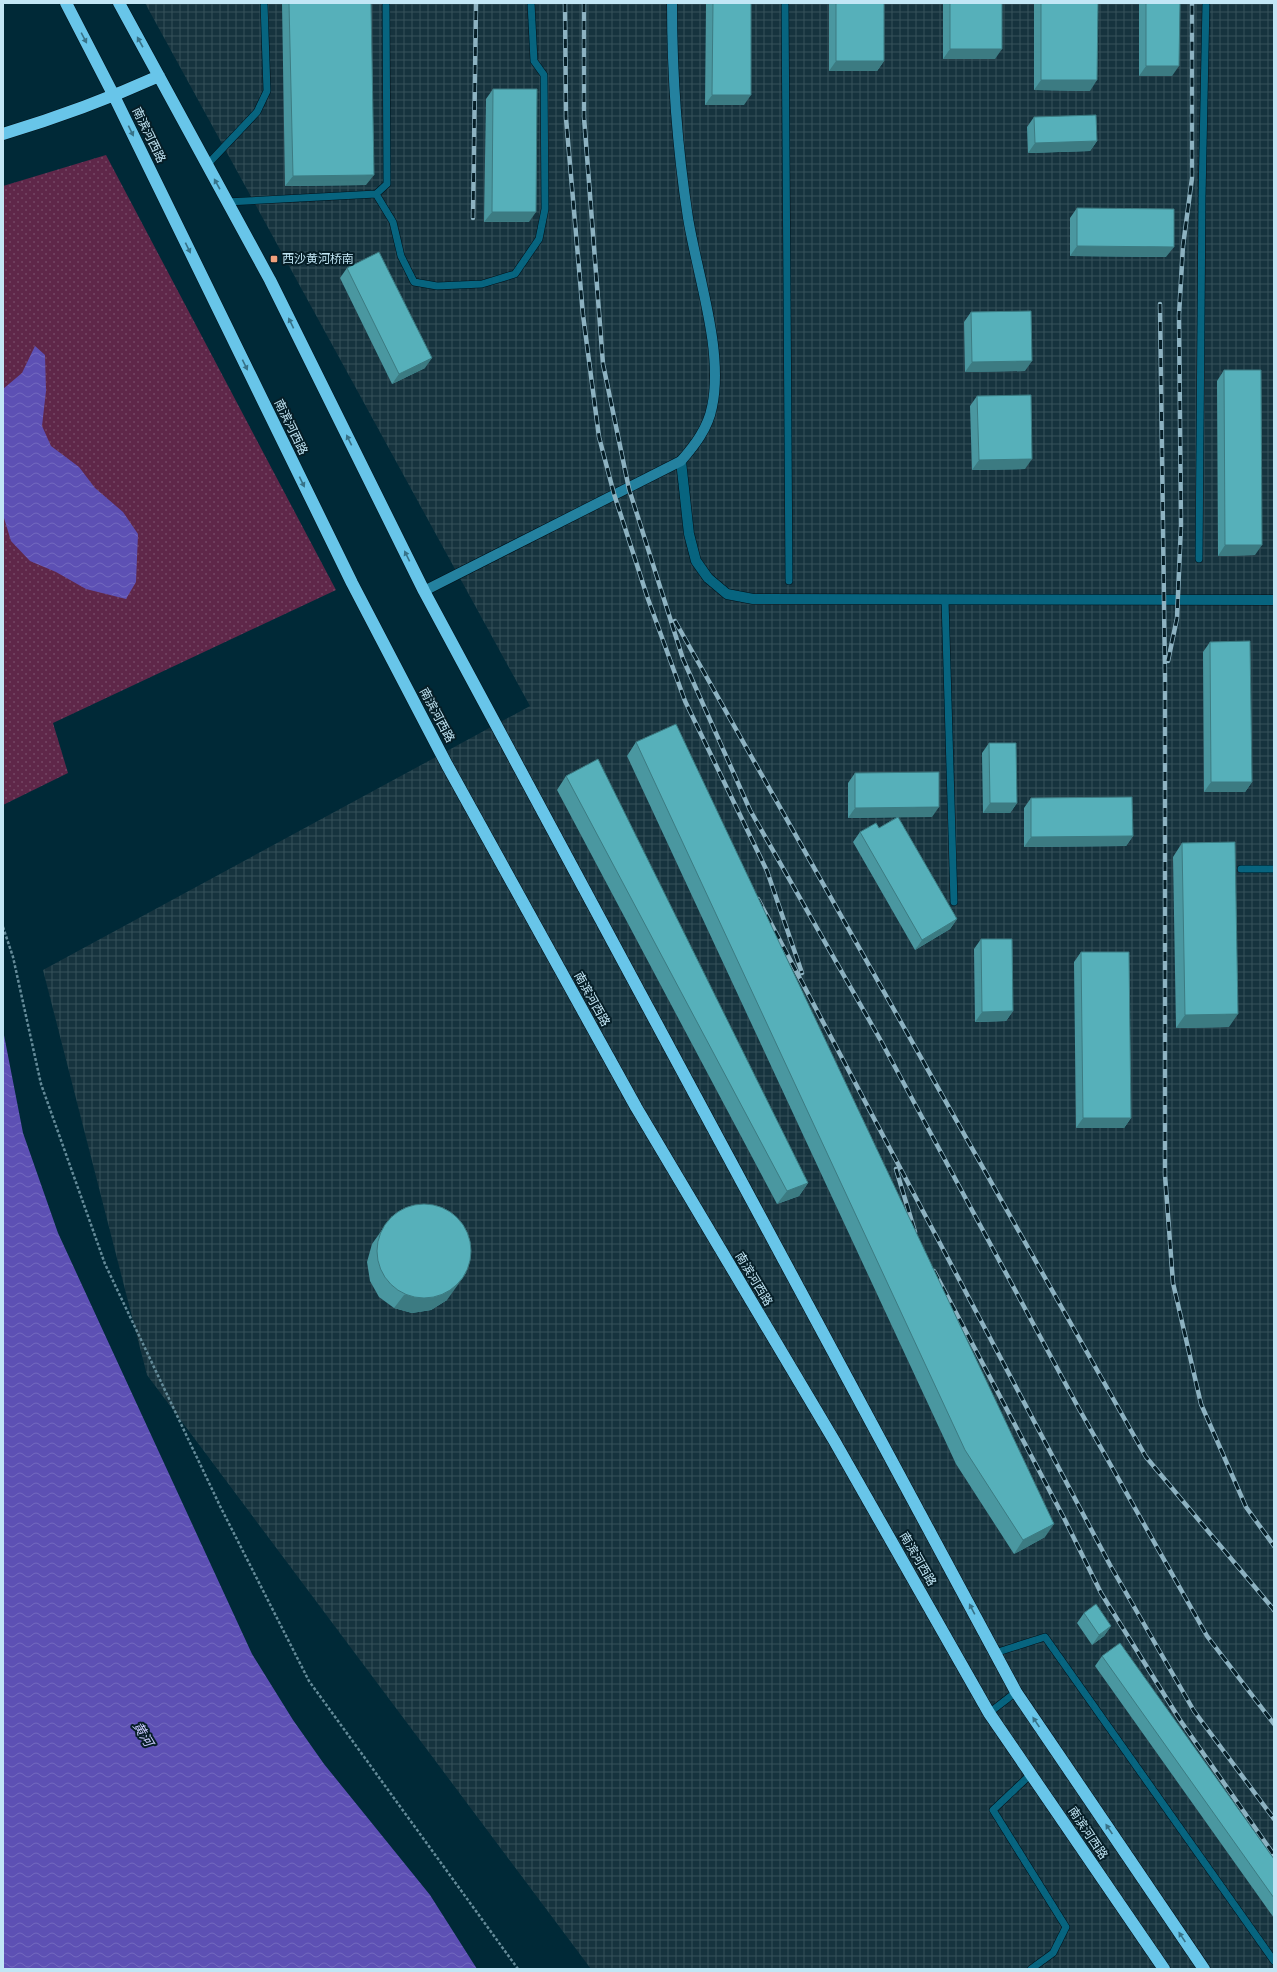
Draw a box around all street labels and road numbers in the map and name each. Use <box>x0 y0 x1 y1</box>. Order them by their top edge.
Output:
street label: 南滨河西路 <box>130 105 168 165</box>
street label: 南滨河西路 <box>272 397 310 457</box>
street label: 南滨河西路 <box>417 685 457 745</box>
street label: 南滨河西路 <box>571 969 613 1029</box>
street label: 南滨河西路 <box>733 1250 775 1308</box>
street label: 南滨河西路 <box>897 1530 939 1588</box>
street label: 南滨河西路 <box>1065 1804 1111 1862</box>

